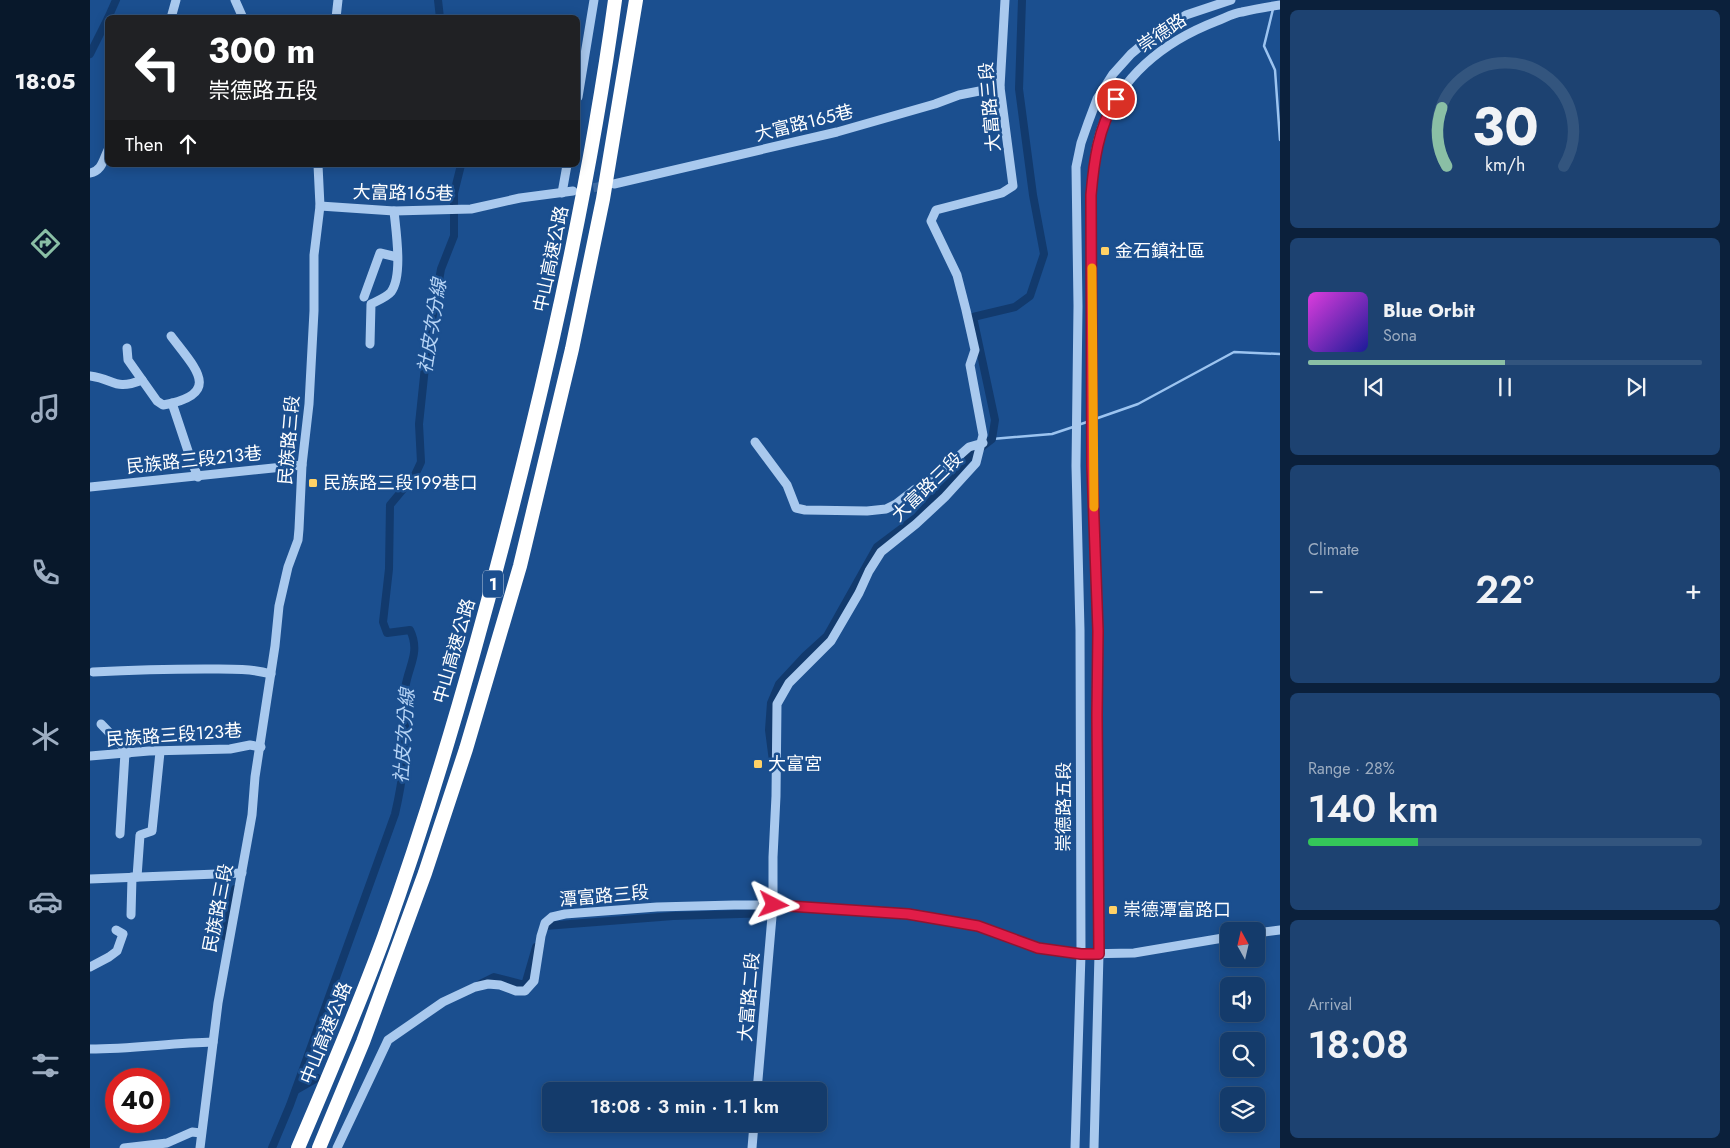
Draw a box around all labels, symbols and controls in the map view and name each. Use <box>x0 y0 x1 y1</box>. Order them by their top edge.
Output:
street label: 崇德路 <box>1132 7 1192 59</box>
text: 300 m <box>208 26 315 76</box>
icon: left <box>125 35 190 100</box>
street label: 大富路三段 <box>973 61 1007 153</box>
text: 18:05 <box>15 65 75 97</box>
text: 崇德路五段 <box>208 74 318 106</box>
pin <box>1095 78 1137 120</box>
icon: arrive <box>1102 85 1130 113</box>
text: 30 <box>1472 89 1538 165</box>
street label: 大富路165巷 <box>752 98 856 148</box>
icon: ahead <box>174 130 202 158</box>
text: Then <box>125 131 164 158</box>
text: km/h <box>1485 152 1525 178</box>
street label: 大富路165巷 <box>352 179 454 207</box>
street label: 中山高速公路 <box>527 203 575 315</box>
icon: directions <box>28 226 63 261</box>
place label: 金石鎮社區 <box>1115 238 1205 264</box>
marker: 金石鎮社區 <box>1099 245 1111 257</box>
water label: 社皮次分線 <box>411 275 453 375</box>
text: Blue Orbit <box>1383 297 1475 324</box>
text: Sona <box>1383 324 1417 347</box>
icon: previous <box>1360 373 1388 401</box>
icon: pause <box>1491 373 1519 401</box>
icon: next <box>1622 373 1650 401</box>
icon: music <box>28 391 63 426</box>
street label: 民族路三段 <box>272 394 306 486</box>
street label: 民族路三段213巷 <box>125 440 263 480</box>
street label: 大富路三段 <box>886 446 968 528</box>
place label: 民族路三段199巷口 <box>323 470 478 496</box>
marker: 民族路三段199巷口 <box>307 477 319 489</box>
text: Climate <box>1308 538 1359 561</box>
icon: phone <box>28 555 63 590</box>
text: 22° <box>1475 562 1534 617</box>
text: − <box>1308 569 1325 610</box>
text: + <box>1685 569 1702 610</box>
road number: 1 <box>483 570 503 598</box>
street label: 中山高速公路 <box>427 596 481 706</box>
water label: 社皮次分線 <box>387 686 421 784</box>
street label: 民族路三段123巷 <box>105 717 243 753</box>
icon: climate <box>28 719 63 754</box>
place label: 大富宮 <box>768 751 822 777</box>
text: Range · 28% <box>1308 757 1395 780</box>
marker: 大富宮 <box>752 758 764 770</box>
street label: 崇德路五段 <box>1051 762 1077 852</box>
text: 140 km <box>1308 781 1439 836</box>
street label: 民族路三段 <box>197 861 239 955</box>
position arrow <box>747 878 799 930</box>
street label: 潭富路三段 <box>558 879 650 913</box>
icon: car <box>28 884 63 919</box>
place label: 崇德潭富路口 <box>1123 897 1231 923</box>
marker: 崇德潭富路口 <box>1107 904 1119 916</box>
north arrow <box>1220 922 1265 968</box>
map controls <box>1220 922 1265 1132</box>
street label: 大富路二段 <box>732 951 766 1043</box>
button: sound <box>1220 977 1265 1022</box>
street label: 中山高速公路 <box>294 978 358 1088</box>
text: Arrival <box>1308 993 1352 1016</box>
text: 18:08 <box>1308 1017 1409 1072</box>
button: search <box>1220 1032 1265 1077</box>
icon: filters <box>28 1048 63 1083</box>
speed limit sign: 40 <box>105 1068 170 1133</box>
button: layers <box>1220 1087 1265 1132</box>
text: 18:08 · 3 min · 1.1 km <box>590 1093 779 1120</box>

